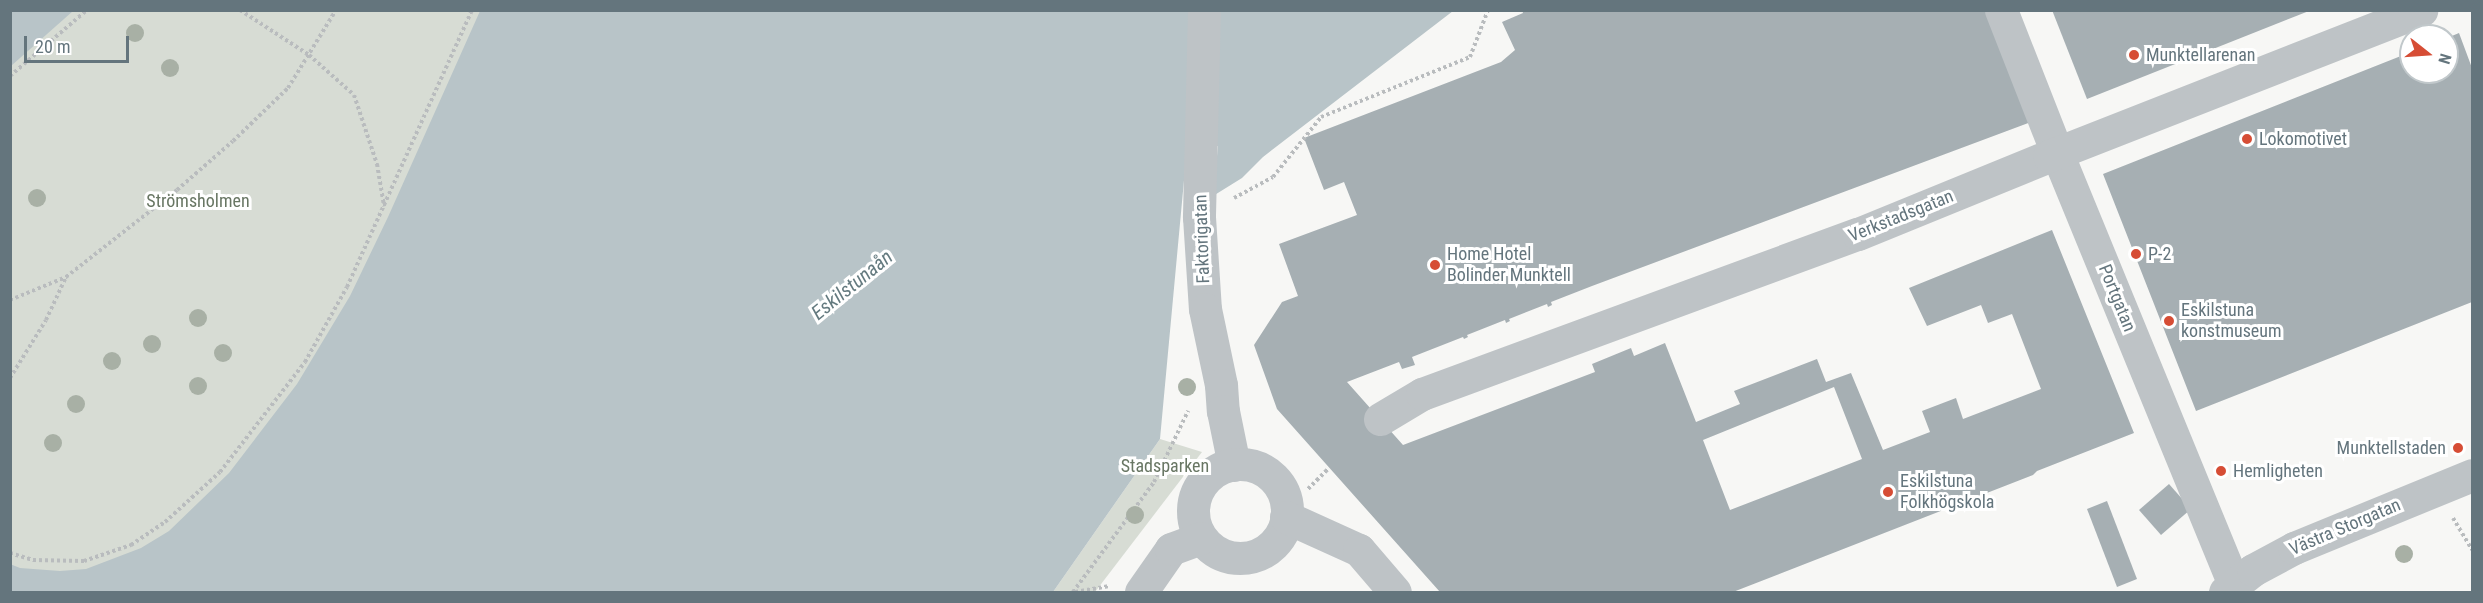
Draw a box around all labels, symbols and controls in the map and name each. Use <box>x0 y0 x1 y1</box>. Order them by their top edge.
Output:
scale bar <box>27 24 132 62</box>
north arrow <box>2399 24 2459 84</box>
text: 20 m <box>35 36 70 57</box>
place label: Munktellarenan <box>2146 44 2256 66</box>
marker: Munktellarenan <box>2127 48 2141 62</box>
text: N <box>2434 51 2455 66</box>
place label: Lokomotivet <box>2259 128 2347 150</box>
marker: Lokomotivet <box>2240 132 2254 146</box>
street label: Verkstadsgatan <box>1845 185 1957 247</box>
park label: Strömsholmen <box>146 190 250 212</box>
street label: Faktorigatan <box>1190 194 1214 284</box>
place label: P-2 <box>2148 243 2171 265</box>
place label: Home Hotel Bolinder Munktell <box>1447 244 1571 286</box>
water label: Eskilstunaån <box>807 245 897 325</box>
marker: P-2 <box>2129 247 2143 261</box>
marker: Home Hotel Bolinder Munktell <box>1428 258 1442 272</box>
street label: Portgatan <box>2094 261 2140 335</box>
place label: Eskilstuna konstmuseum <box>2181 300 2282 342</box>
marker: Eskilstuna konstmuseum <box>2162 314 2176 328</box>
place label: Munktellstaden <box>2337 437 2446 459</box>
marker: Munktellstaden <box>2451 441 2465 455</box>
park label: Stadsparken <box>1121 455 1209 477</box>
place label: Hemligheten <box>2233 460 2323 482</box>
marker: Hemligheten <box>2214 464 2228 478</box>
place label: Eskilstuna Folkhögskola <box>1900 471 1994 514</box>
marker: Eskilstuna Folkhögskola <box>1881 485 1895 499</box>
street label: Västra Storgatan <box>2286 494 2404 560</box>

